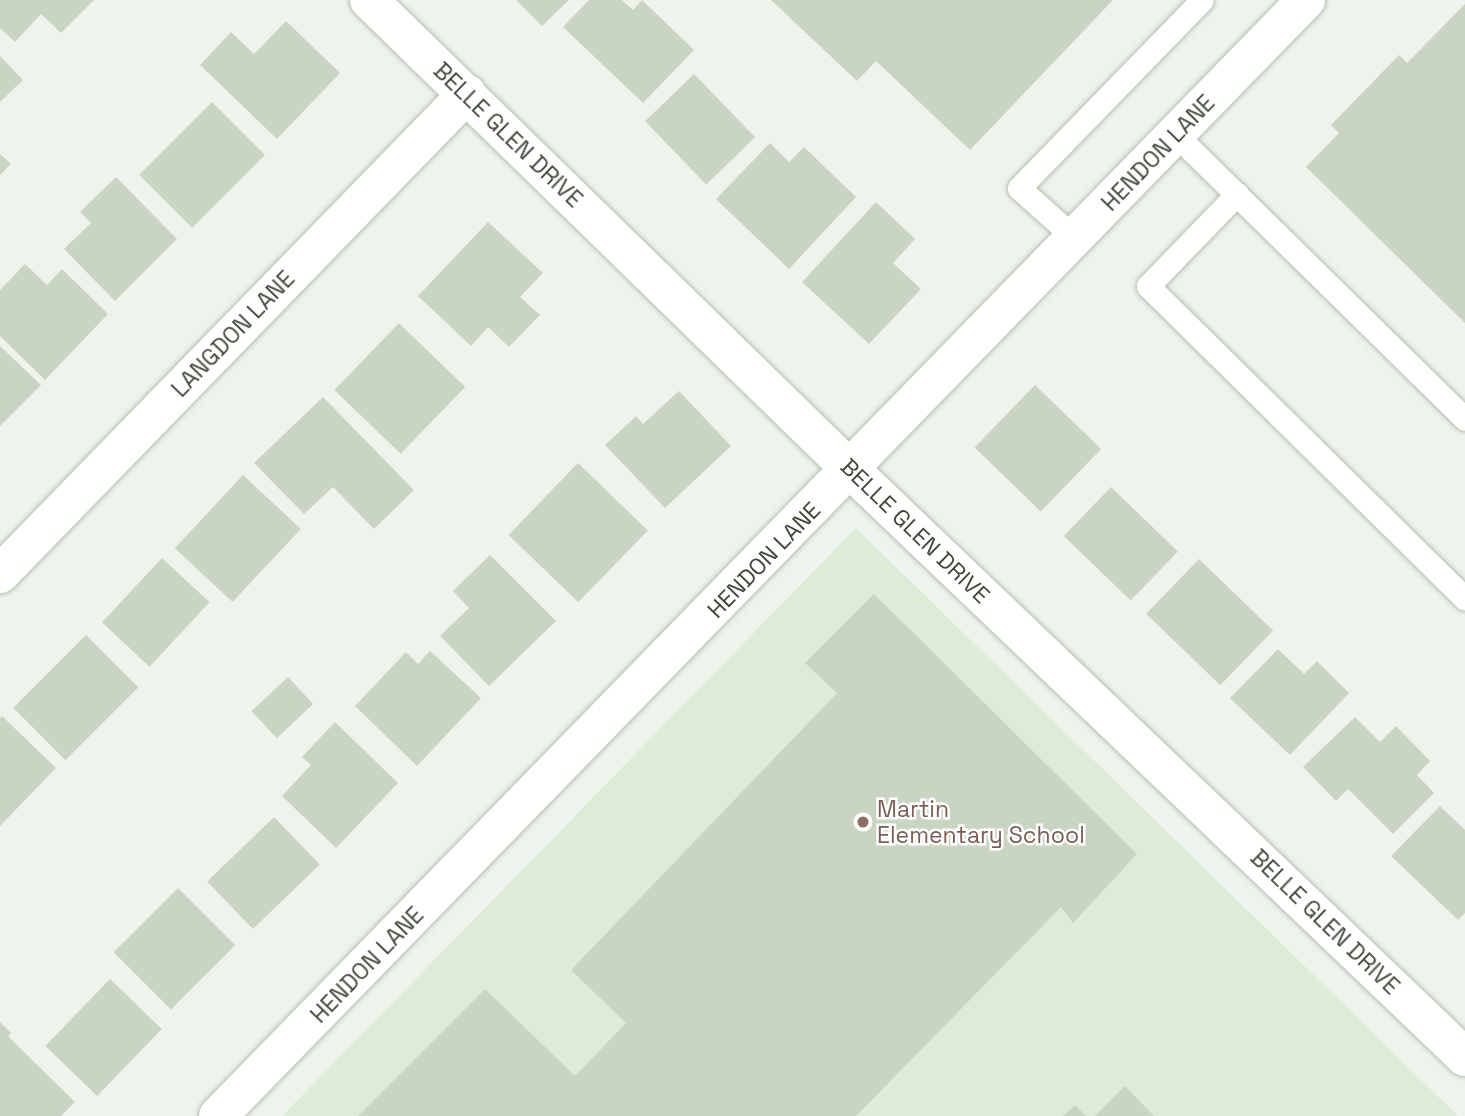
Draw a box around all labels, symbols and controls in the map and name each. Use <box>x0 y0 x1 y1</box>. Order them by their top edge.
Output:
street label: BELLE GLEN DRIVE <box>428 57 588 213</box>
street label: HENDON LANE <box>1096 89 1220 217</box>
street label: LANGDON LANE <box>166 265 300 403</box>
street label: BELLE GLEN DRIVE <box>835 453 995 609</box>
street label: HENDON LANE <box>702 496 826 624</box>
place label: Martin Elementary School <box>877 795 1085 849</box>
marker: Martin Elementary School <box>855 814 871 830</box>
street label: BELLE GLEN DRIVE <box>1245 844 1405 1000</box>
street label: HENDON LANE <box>305 901 429 1029</box>

